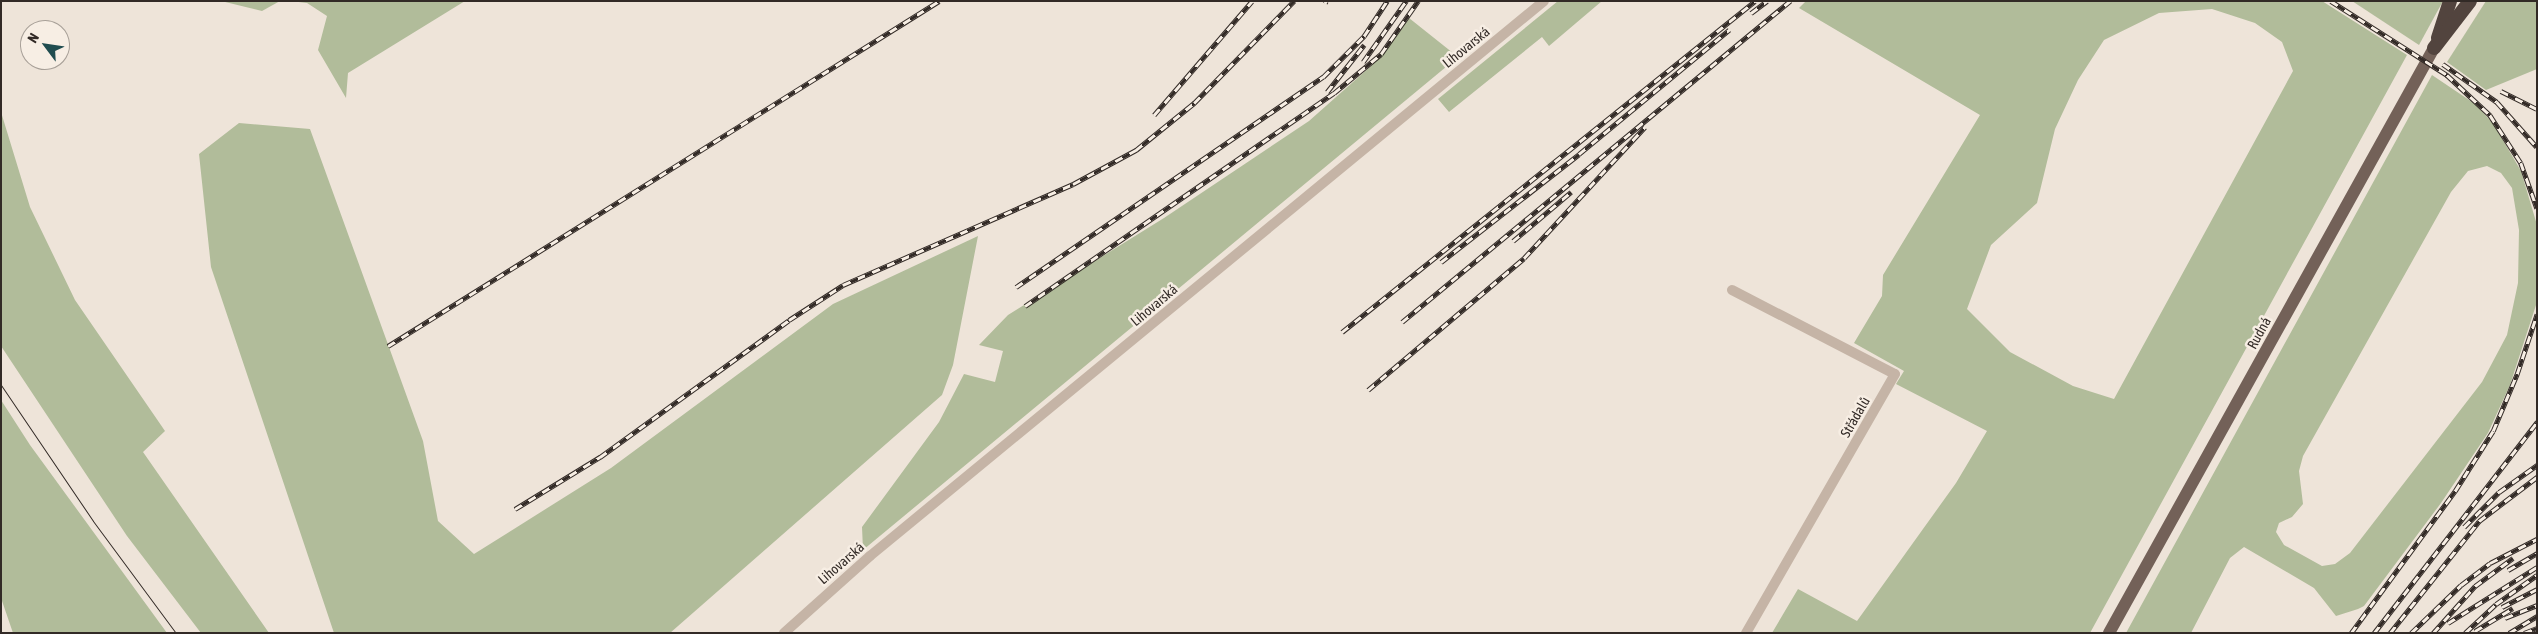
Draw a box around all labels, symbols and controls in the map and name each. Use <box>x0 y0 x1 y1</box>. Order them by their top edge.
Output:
north arrow <box>20 20 70 70</box>
street label: Lihovarská <box>1439 23 1493 71</box>
text: N <box>24 30 42 45</box>
street label: Lihovarská <box>1127 281 1181 329</box>
street label: Rudná <box>2243 314 2275 352</box>
street label: Střádalů <box>1837 394 1873 440</box>
street label: Lihovarská <box>814 538 868 588</box>

